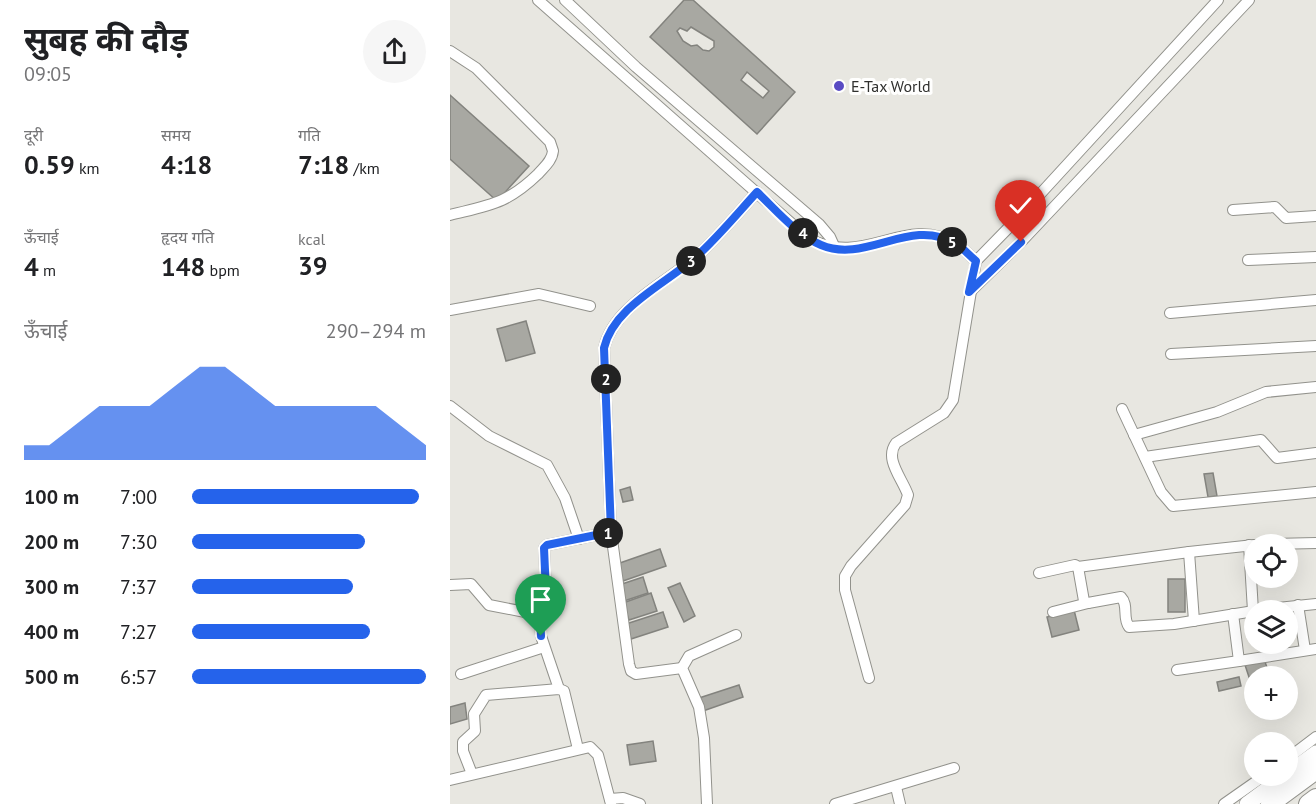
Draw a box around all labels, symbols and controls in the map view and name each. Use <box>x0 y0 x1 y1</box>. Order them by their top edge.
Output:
text: सुबह की दौड़ <box>24 17 188 60</box>
button: share <box>363 20 426 83</box>
text: 09:05 <box>24 61 72 87</box>
place label: E-Tax World <box>851 76 931 96</box>
marker: E-Tax World <box>832 79 846 93</box>
text: दूरी <box>24 125 43 145</box>
text: समय <box>161 125 191 145</box>
text: गति <box>298 125 320 145</box>
text: 0.59 <box>24 148 75 181</box>
text: 4:18 <box>161 148 212 181</box>
text: 7:18 <box>298 148 349 181</box>
text: km <box>75 158 100 178</box>
text: /km <box>349 158 380 178</box>
pin <box>995 180 1046 242</box>
icon: check <box>1004 189 1037 222</box>
pin: 4 <box>788 218 818 248</box>
text: 4 <box>798 223 808 243</box>
text: ऊँचाई <box>24 227 59 247</box>
text: हृदय गति <box>161 227 214 247</box>
pin: 5 <box>937 227 967 257</box>
text: kcal <box>298 229 325 249</box>
text: 5 <box>947 232 957 252</box>
pin: 3 <box>676 246 706 276</box>
text: 39 <box>298 249 327 282</box>
text: 4 <box>24 250 39 283</box>
text: 148 <box>161 250 205 283</box>
text: 3 <box>686 251 696 271</box>
text: m <box>39 260 56 280</box>
text: bpm <box>205 260 240 280</box>
text: ऊँचाई <box>24 318 67 344</box>
text: 290–294 m <box>326 318 426 344</box>
pin: 2 <box>591 364 621 394</box>
text: 2 <box>601 369 611 389</box>
text: 100 m <box>24 484 79 510</box>
text: 7:00 <box>120 484 157 510</box>
pin: 1 <box>593 518 623 548</box>
text: 1 <box>603 523 613 543</box>
text: 200 m <box>24 529 79 555</box>
text: 7:30 <box>120 529 157 555</box>
map controls <box>1244 534 1298 786</box>
button: locate <box>1244 534 1298 588</box>
text: 300 m <box>24 574 79 600</box>
text: 7:37 <box>120 574 157 600</box>
pin <box>515 574 566 636</box>
icon: arrive <box>524 583 557 616</box>
button: layers <box>1244 600 1298 654</box>
text: 400 m <box>24 619 79 645</box>
text: 7:27 <box>120 619 157 645</box>
text: 500 m <box>24 664 79 690</box>
text: 6:57 <box>120 664 157 690</box>
button: + <box>1244 666 1298 720</box>
button: − <box>1244 732 1298 786</box>

